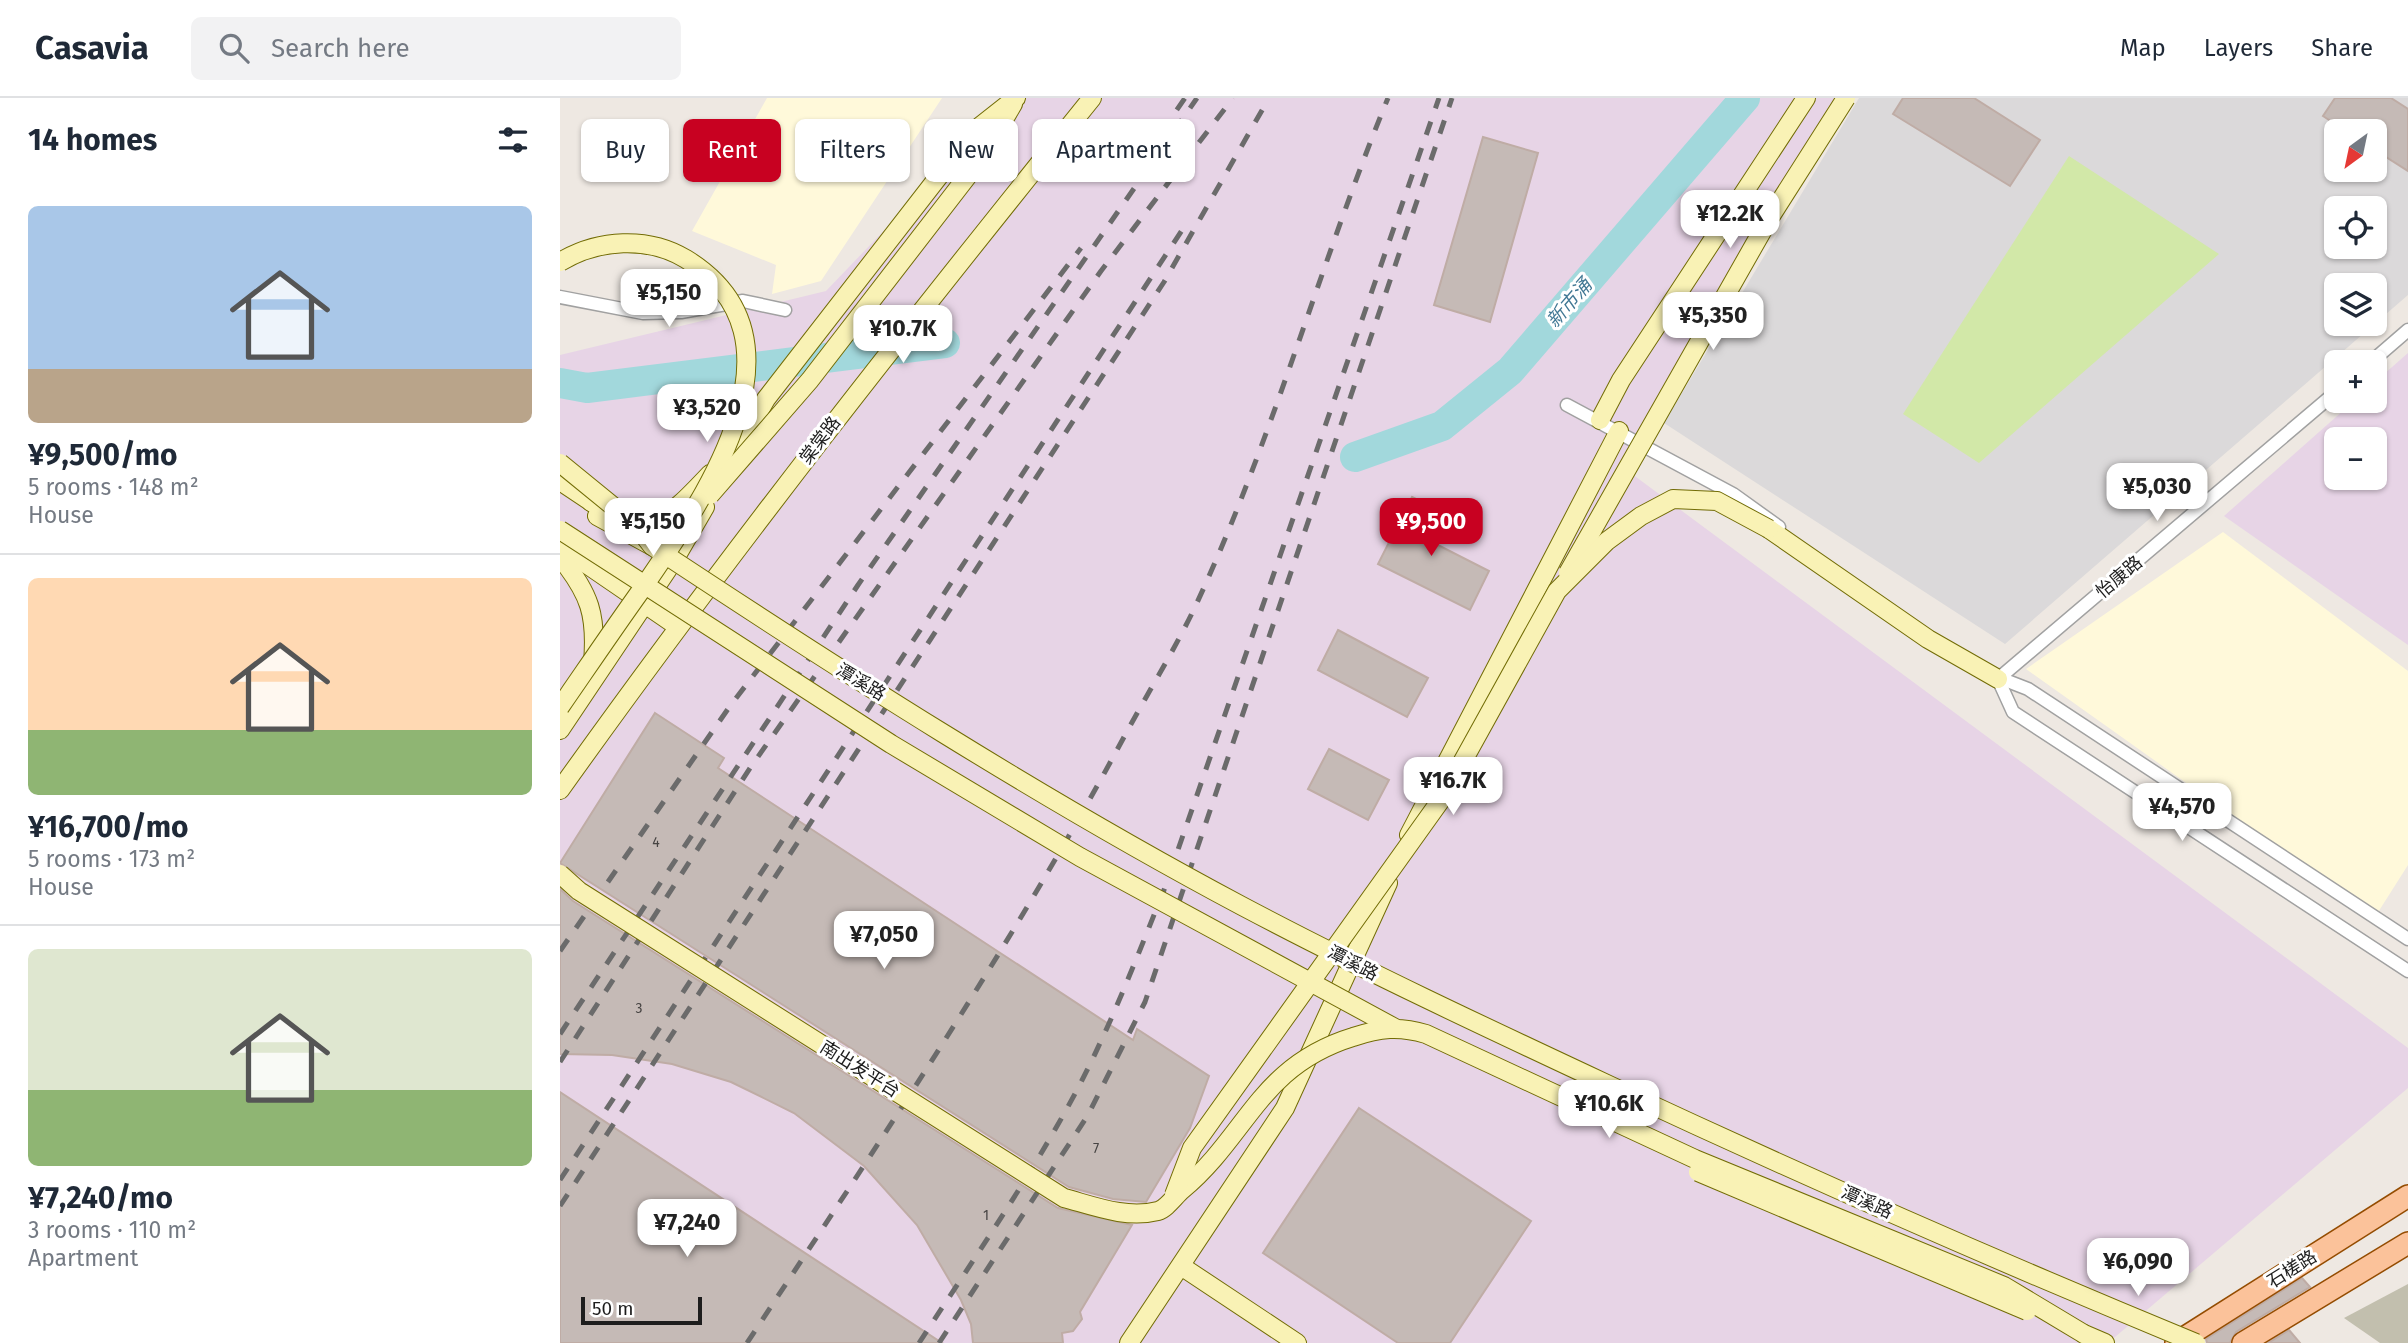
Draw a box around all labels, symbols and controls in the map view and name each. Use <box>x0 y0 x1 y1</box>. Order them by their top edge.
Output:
search box <box>191 17 681 80</box>
text: Casavia <box>35 28 149 68</box>
icon: search <box>215 29 253 67</box>
text: Search here <box>271 33 410 64</box>
text: Map <box>2120 34 2166 62</box>
text: Layers <box>2204 34 2273 62</box>
text: Share <box>2311 34 2373 62</box>
chip: Buy <box>581 119 669 182</box>
chip: Rent <box>683 119 781 182</box>
chip: Filters <box>795 119 910 182</box>
chip: New <box>924 119 1018 182</box>
chip: Apartment <box>1032 119 1195 182</box>
north arrow <box>2324 119 2387 182</box>
map controls <box>2324 119 2387 490</box>
icon: filters <box>494 121 532 159</box>
text: 14 homes <box>28 122 157 158</box>
pin: ¥12.2K <box>1673 190 1787 250</box>
button: locate <box>2324 196 2387 259</box>
text: ¥12.2K <box>1697 199 1763 227</box>
icon: home <box>217 252 343 378</box>
pin: ¥5,150 <box>612 270 726 329</box>
water label: 新市涌 <box>1542 272 1598 332</box>
button: layers <box>2324 273 2387 336</box>
text: ¥5,150 <box>637 278 701 306</box>
pin: ¥5,350 <box>1656 292 1770 352</box>
text: ¥5,350 <box>1679 301 1747 329</box>
pin: ¥10.7K <box>846 306 960 365</box>
text: ¥10.7K <box>869 314 937 342</box>
button: + <box>2324 350 2387 413</box>
pin: ¥3,520 <box>650 384 764 444</box>
text: ¥3,520 <box>673 393 741 421</box>
street label: 棠棠路 <box>795 412 845 468</box>
button: − <box>2324 427 2387 490</box>
text: ¥9,500/mo <box>28 437 178 473</box>
pin: ¥5,030 <box>2100 464 2214 523</box>
text: ¥5,030 <box>2122 472 2192 500</box>
text: 5 rooms · 148 m² <box>28 473 199 501</box>
pin: ¥5,150 <box>596 498 710 558</box>
pin: ¥9,500 <box>1374 498 1488 558</box>
text: House <box>28 501 94 529</box>
text: ¥5,150 <box>621 507 685 535</box>
text: ¥9,500 <box>1396 507 1466 535</box>
street label: 怡康路 <box>2091 551 2147 603</box>
icon: home <box>217 624 343 750</box>
street label: 潭溪路 <box>832 659 890 705</box>
pin: ¥16.7K <box>1396 758 1510 817</box>
text: ¥16.7K <box>1420 766 1486 794</box>
pin: ¥4,570 <box>2125 784 2239 843</box>
text: ¥4,570 <box>2149 792 2216 820</box>
text: ¥16,700/mo <box>28 809 189 845</box>
house number: 4 <box>652 834 660 851</box>
text: 5 rooms · 173 m² <box>28 845 195 873</box>
text: House <box>28 873 94 901</box>
pin: ¥7,050 <box>827 912 941 971</box>
text: ¥7,050 <box>850 920 918 948</box>
street label: 潭溪路 <box>1324 941 1382 985</box>
icon: home <box>217 995 343 1121</box>
house number: 3 <box>636 1000 643 1017</box>
street label: 南出发平台 <box>816 1036 904 1102</box>
pin: ¥10.6K <box>1552 1080 1666 1140</box>
text: ¥10.6K <box>1574 1089 1644 1117</box>
house number: 7 <box>1093 1140 1099 1157</box>
text: ¥7,240/mo <box>28 1180 173 1216</box>
street label: 潭溪路 <box>1838 1181 1896 1223</box>
pin: ¥7,240 <box>630 1200 744 1259</box>
house number: 1 <box>983 1207 989 1224</box>
text: ¥7,240 <box>653 1208 721 1236</box>
text: 3 rooms · 110 m² <box>28 1216 196 1244</box>
pin: ¥6,090 <box>2081 1238 2195 1298</box>
text: Apartment <box>28 1244 138 1272</box>
street label: 石槎路 <box>2263 1245 2321 1293</box>
text: ¥6,090 <box>2103 1247 2173 1275</box>
scale bar <box>581 1294 702 1326</box>
text: 50 m <box>592 1297 633 1320</box>

